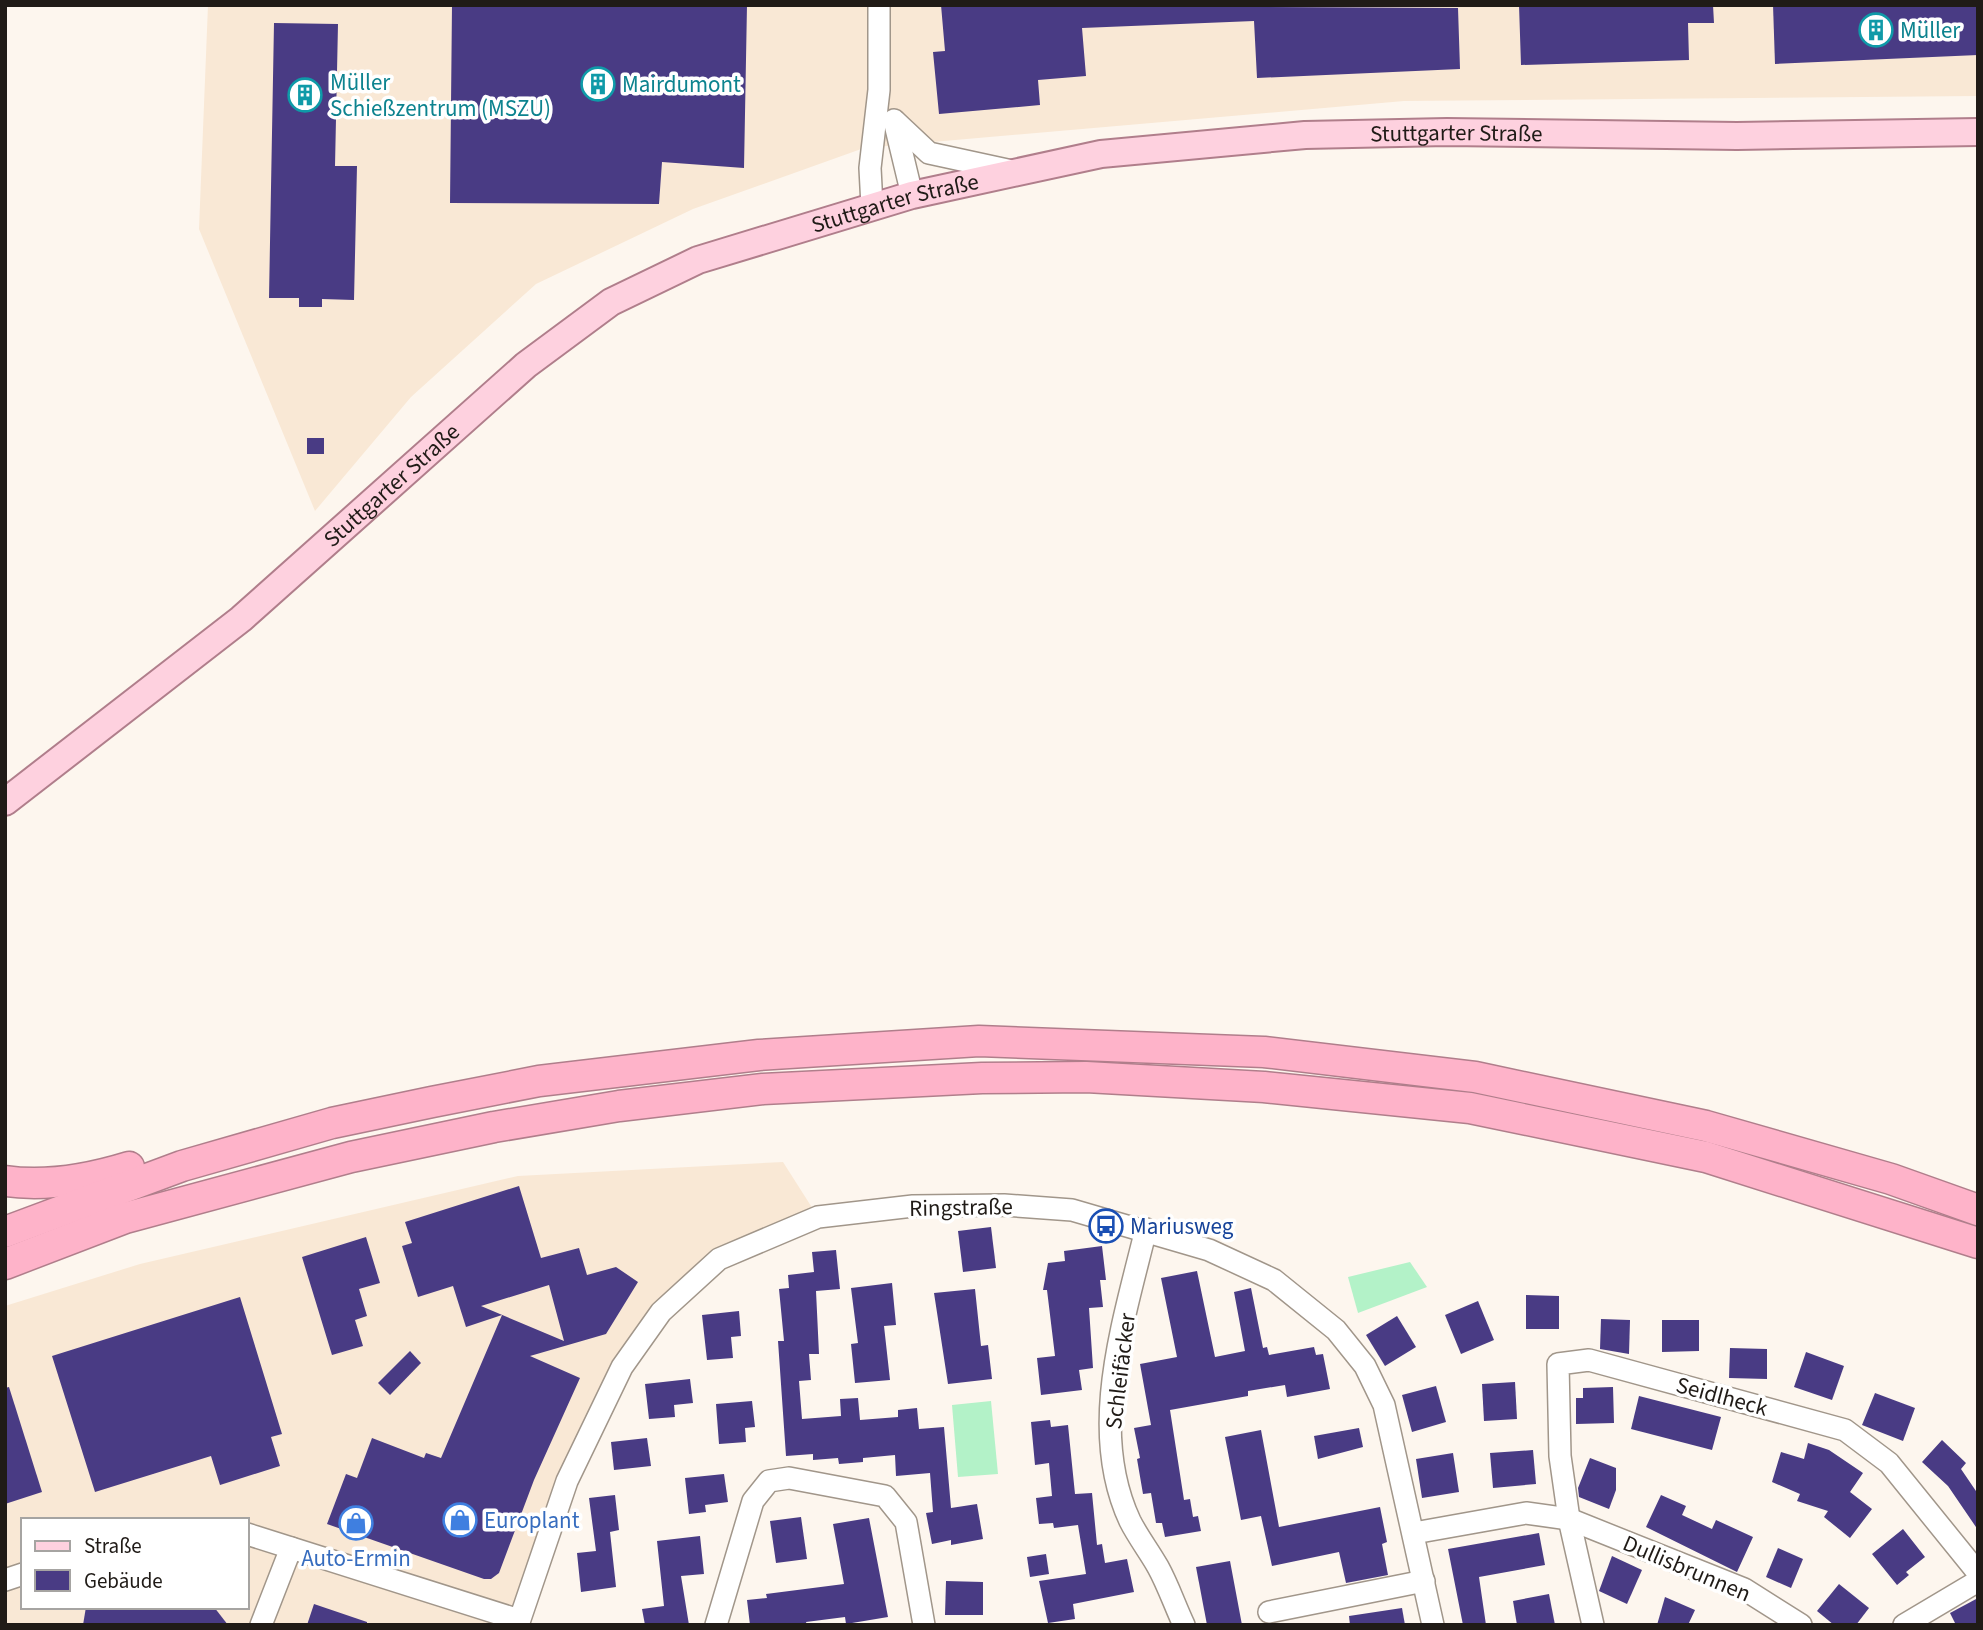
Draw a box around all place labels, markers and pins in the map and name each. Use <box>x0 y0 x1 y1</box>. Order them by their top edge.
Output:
building icon: Müller <box>1857 11 1895 49</box>
place label: Müller <box>1900 14 1961 47</box>
building icon: Mairdumont <box>579 65 617 103</box>
place label: Müller Schießzentrum (MSZU) <box>330 66 551 125</box>
place label: Mairdumont <box>622 68 741 101</box>
building icon: Müller Schießzentrum (MSZU) <box>286 76 324 114</box>
bus stop icon: Mariusweg <box>1087 1207 1125 1245</box>
place label: Mariusweg <box>1130 1210 1234 1243</box>
shop icon: Europlant <box>441 1501 479 1539</box>
shop icon: Auto-Ermin <box>337 1504 375 1542</box>
place label: Europlant <box>484 1504 580 1537</box>
place label: Auto-Ermin <box>301 1542 411 1575</box>

